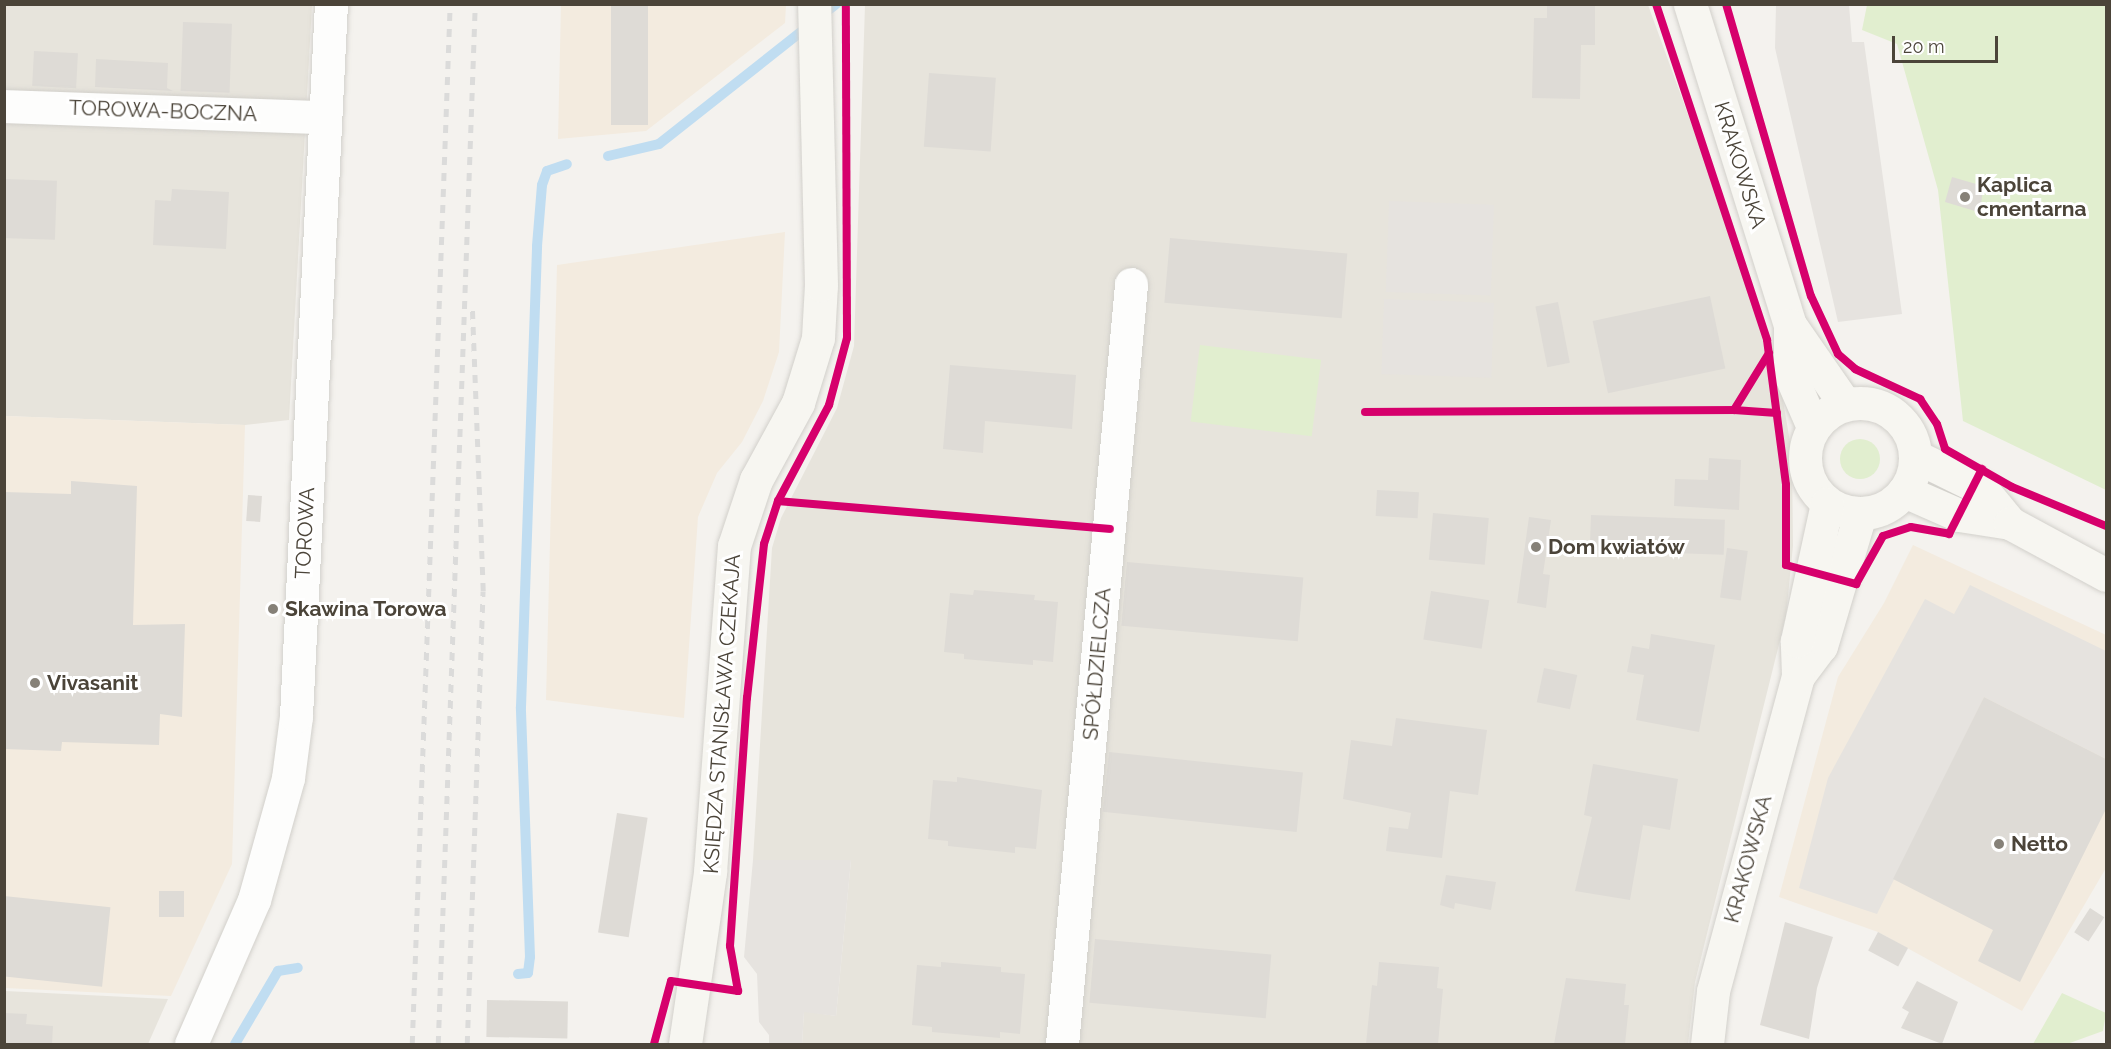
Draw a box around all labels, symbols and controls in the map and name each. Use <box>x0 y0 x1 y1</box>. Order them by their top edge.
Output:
scale bar <box>1895 24 2002 62</box>
text: 20 m <box>1903 36 1945 57</box>
street label: TOROWA-BOCZNA <box>68 95 258 127</box>
street label: KRAKOWSKA <box>1709 99 1771 231</box>
place label: Kaplica cmentarna <box>1977 172 2087 222</box>
marker: Kaplica cmentarna <box>1958 190 1972 204</box>
street label: TOROWA <box>290 486 320 580</box>
place label: Dom kwiatów <box>1548 534 1685 560</box>
marker: Dom kwiatów <box>1529 540 1543 554</box>
street label: KSIĘDZA STANISŁAWA CZEKAJA <box>698 553 746 875</box>
street label: SPÓŁDZIELCZA <box>1078 587 1116 741</box>
place label: Skawina Torowa <box>285 596 447 622</box>
marker: Skawina Torowa <box>266 602 280 616</box>
place label: Vivasanit <box>47 670 138 696</box>
marker: Vivasanit <box>28 676 42 690</box>
street label: KRAKOWSKA <box>1719 792 1777 926</box>
place label: Netto <box>2011 831 2068 857</box>
marker: Netto <box>1992 837 2006 851</box>

